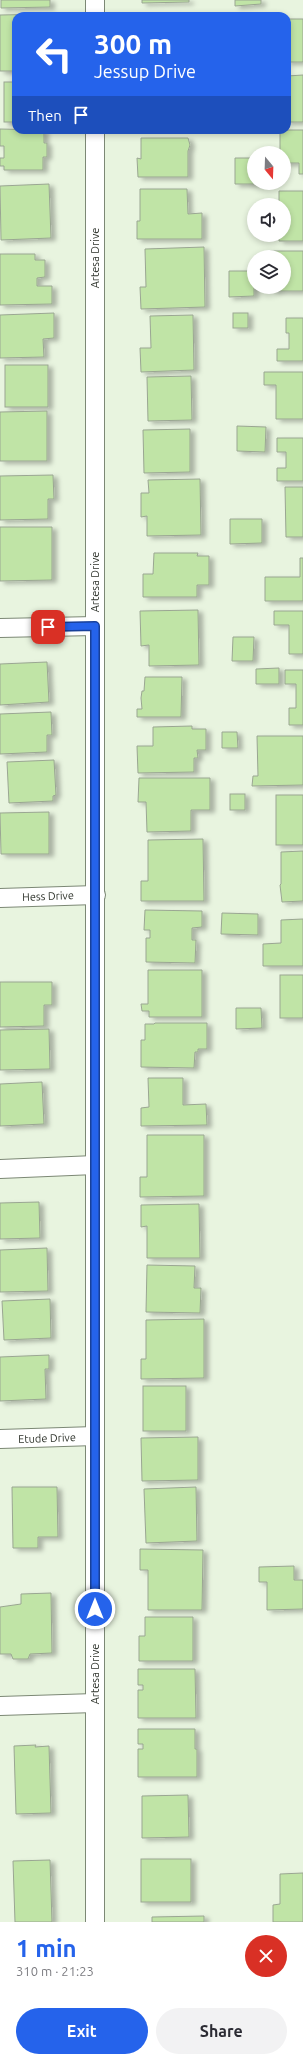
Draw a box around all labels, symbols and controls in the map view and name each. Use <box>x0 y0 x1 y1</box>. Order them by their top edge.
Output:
icon: left <box>28 28 80 80</box>
text: 300 m <box>94 28 172 59</box>
text: Jessup Drive <box>94 61 196 81</box>
icon: arrive <box>70 104 92 126</box>
text: Then <box>28 107 62 124</box>
north arrow <box>247 146 291 190</box>
map controls <box>247 146 291 294</box>
button: sound <box>247 198 291 242</box>
street label: Artesa Drive <box>89 228 101 288</box>
button: layers <box>247 250 291 294</box>
street label: Artesa Drive <box>89 552 101 612</box>
pin <box>31 610 65 644</box>
icon: arrive <box>37 616 59 638</box>
street label: Hess Drive <box>22 889 74 903</box>
street label: Etude Drive <box>18 1431 76 1445</box>
position arrow <box>74 1588 116 1630</box>
street label: Artesa Drive <box>89 1644 101 1704</box>
text: 1 min <box>16 1935 77 1962</box>
button: close <box>245 1935 287 1977</box>
text: 310 m · 21:23 <box>16 1964 94 1978</box>
button: Exit <box>16 2008 148 2054</box>
button: Share <box>156 2008 287 2054</box>

